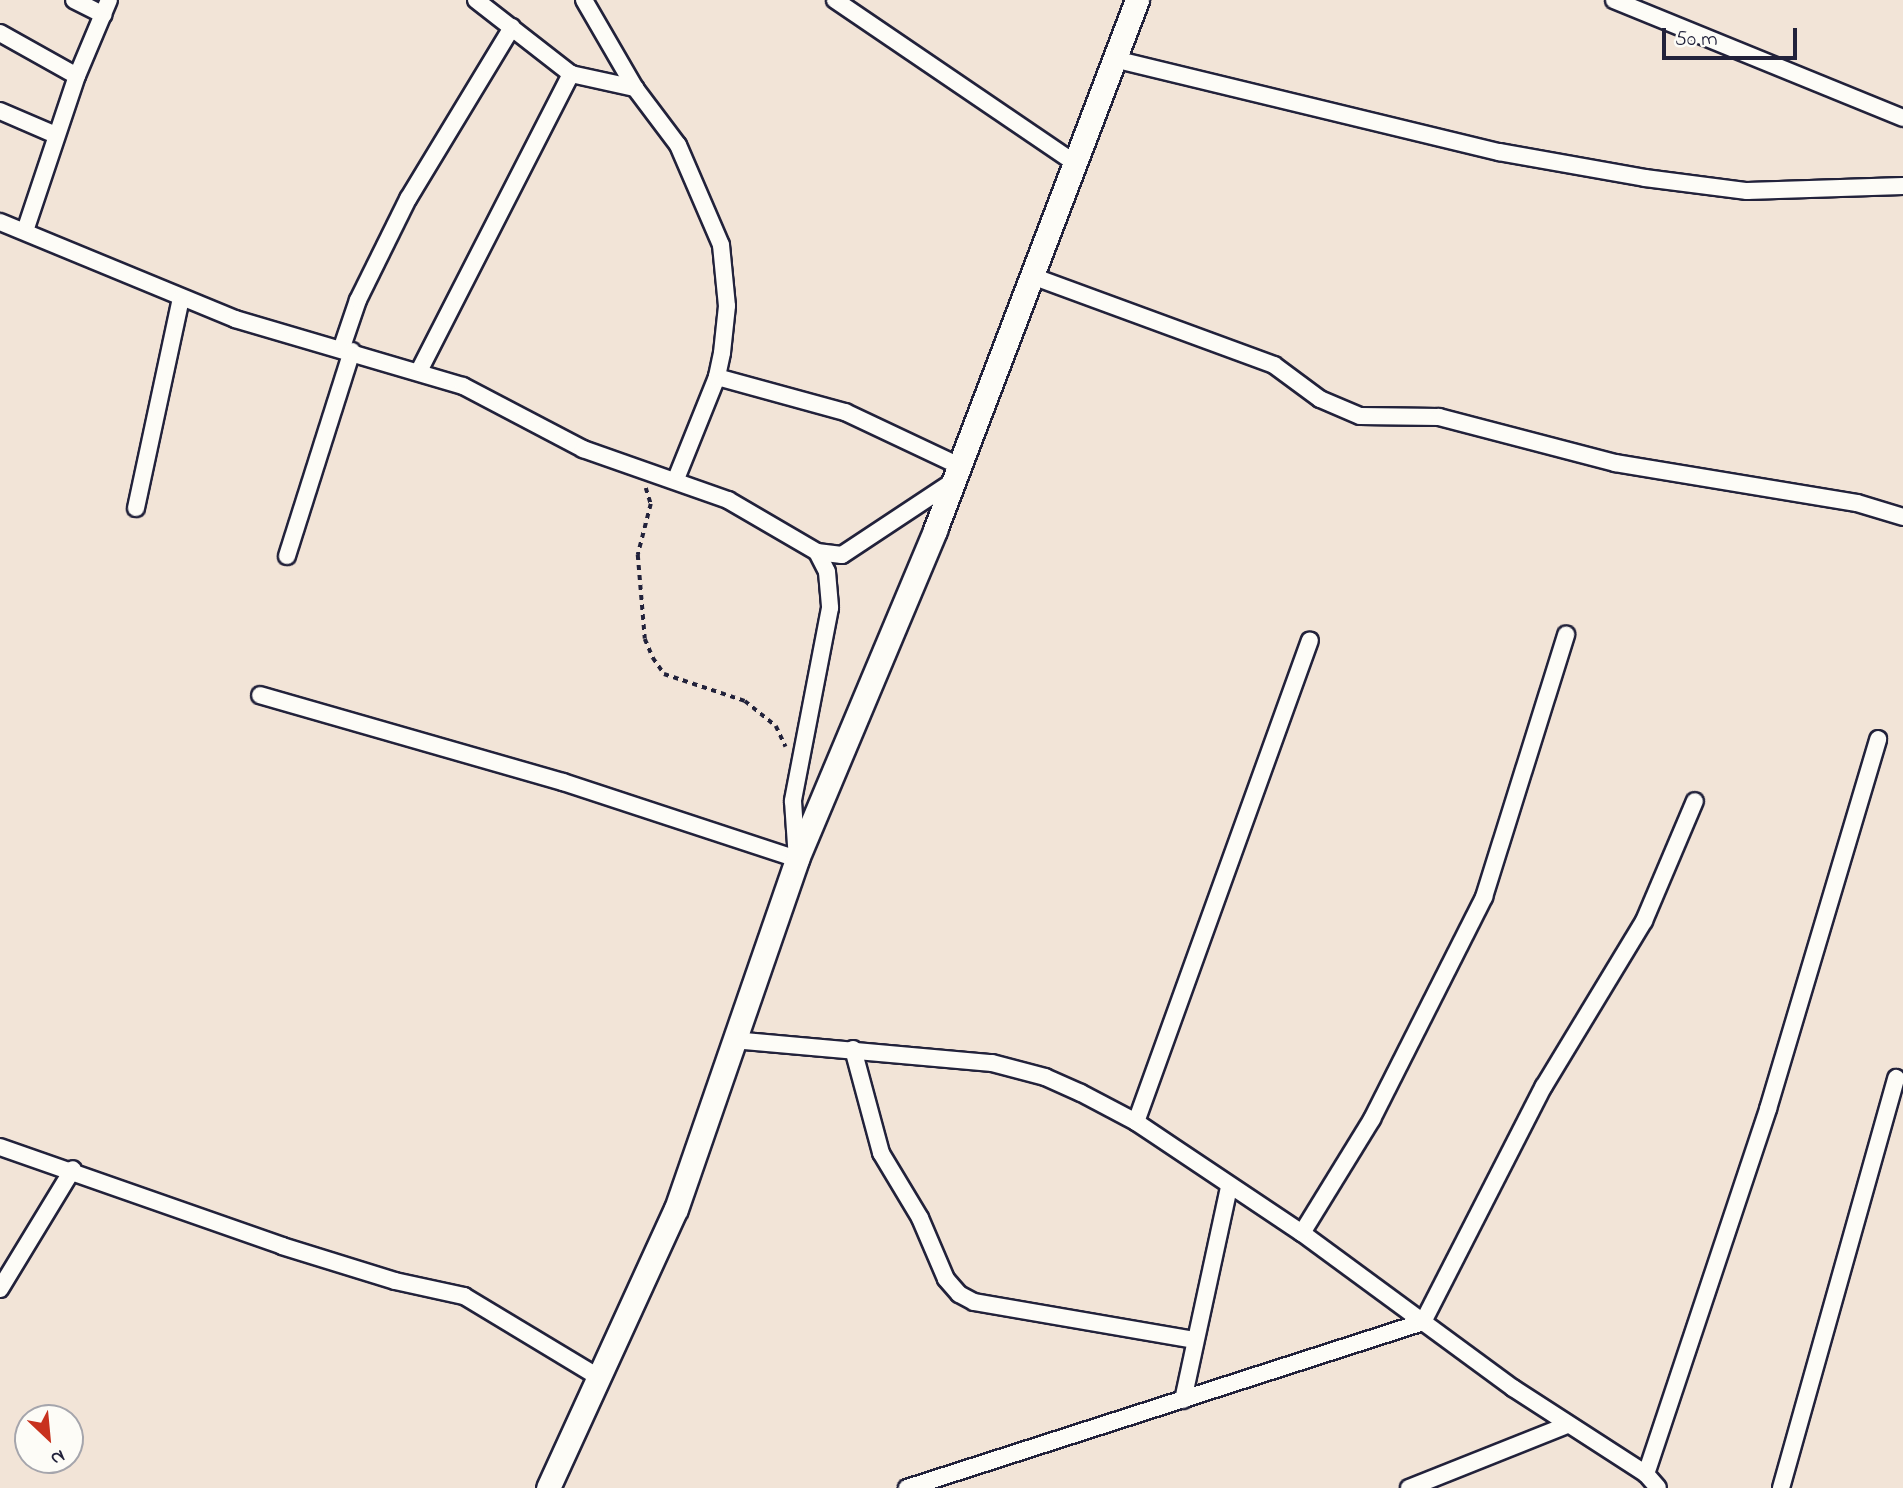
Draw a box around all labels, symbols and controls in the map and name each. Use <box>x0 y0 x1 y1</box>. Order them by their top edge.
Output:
scale bar <box>1665 14 1800 58</box>
text: 50 m <box>1675 25 1718 55</box>
north arrow <box>14 1404 84 1474</box>
text: N <box>46 1442 69 1471</box>

